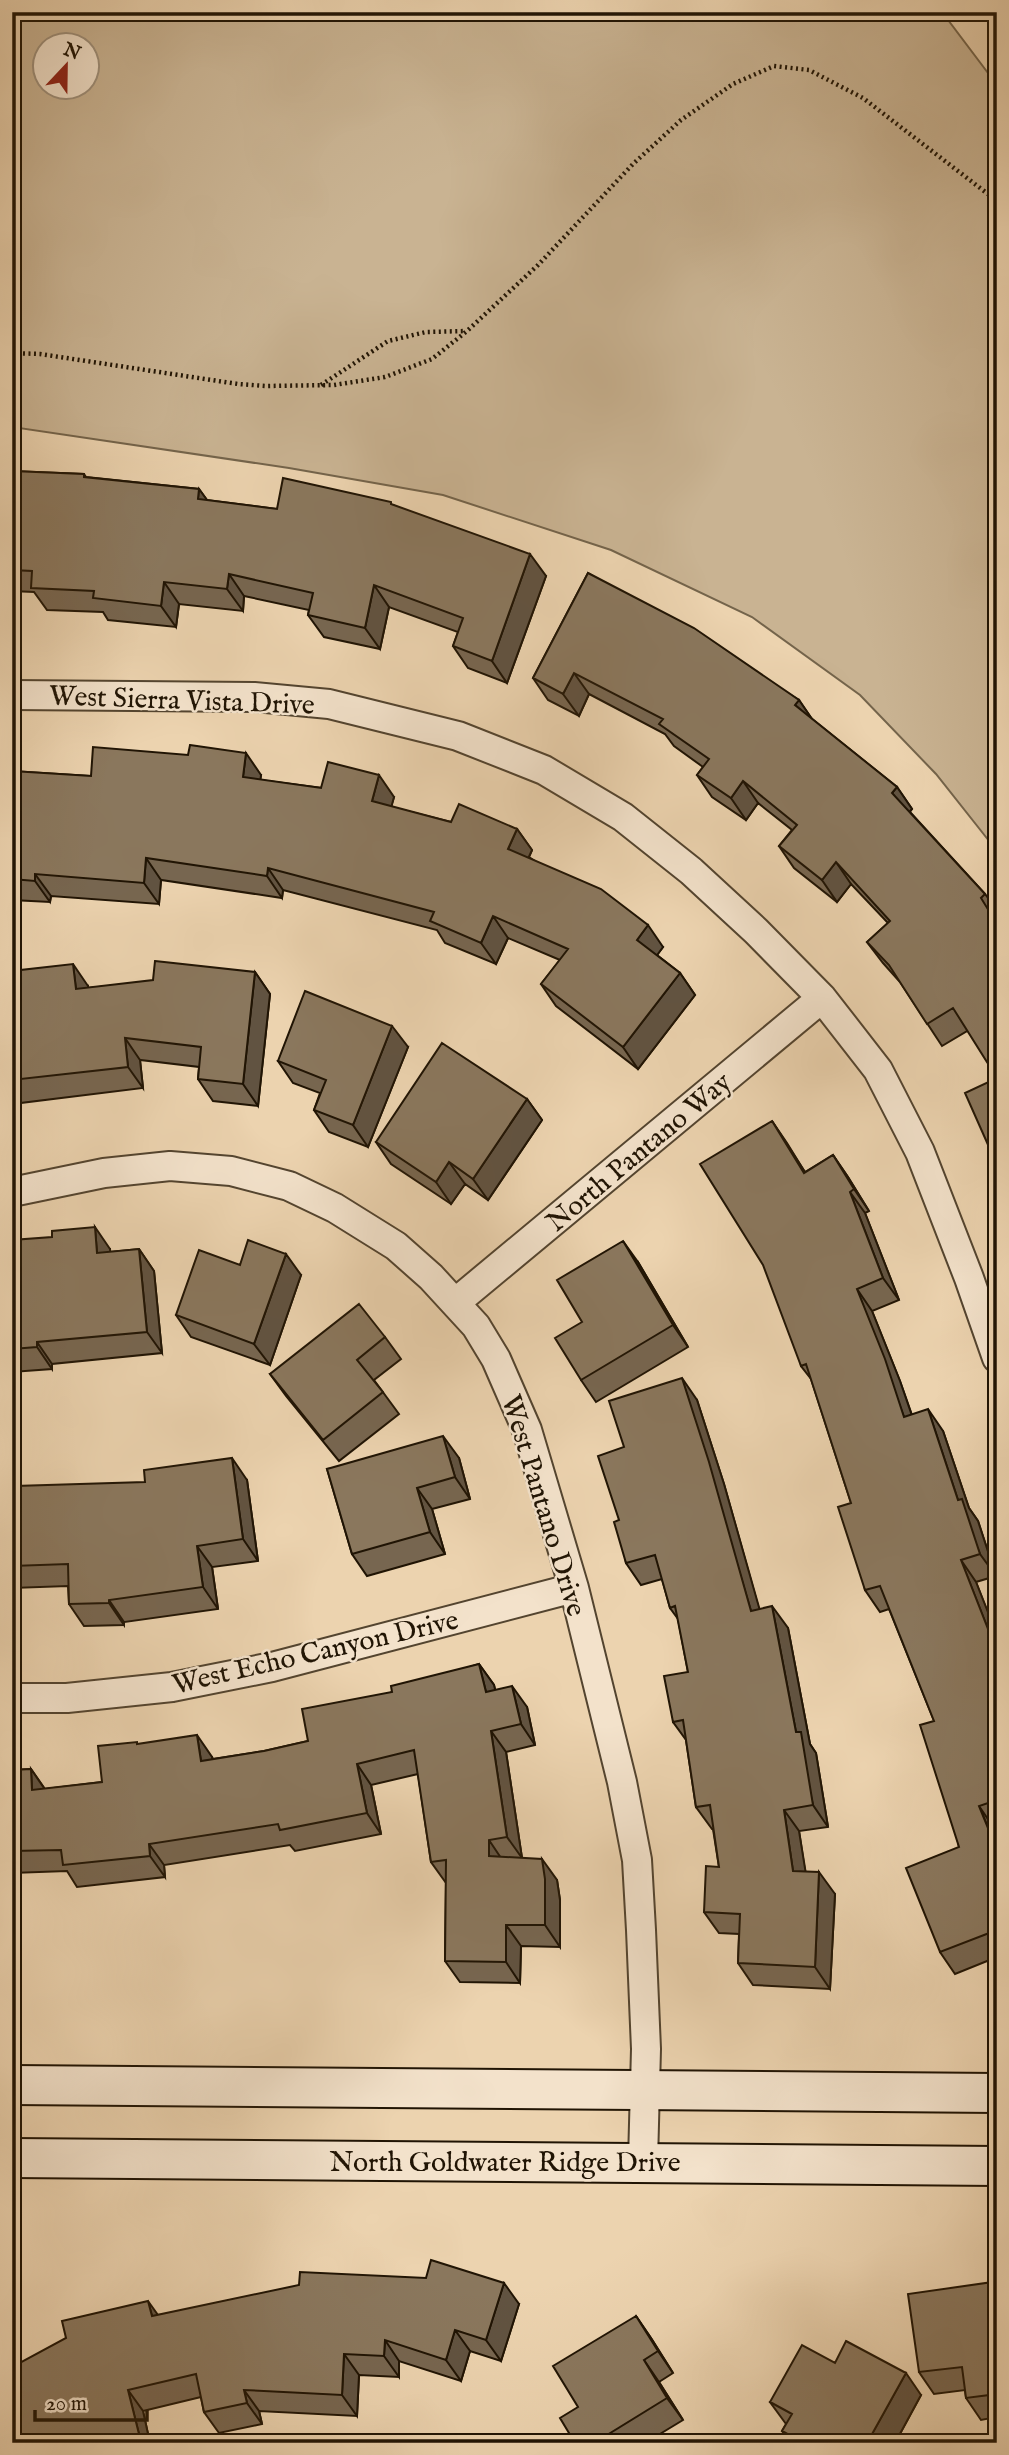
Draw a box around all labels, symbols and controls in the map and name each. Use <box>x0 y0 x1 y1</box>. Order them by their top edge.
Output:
north arrow <box>32 32 102 102</box>
text: N <box>59 38 84 67</box>
street label: West Sierra Vista Drive <box>49 679 315 724</box>
street label: North Pantano Way <box>540 1065 739 1240</box>
street label: West Pantano Drive <box>492 1391 593 1621</box>
street label: West Echo Canyon Drive <box>169 1603 462 1703</box>
street label: North Goldwater Ridge Drive <box>330 2146 681 2181</box>
scale bar <box>35 2378 147 2422</box>
text: 20 m <box>46 2391 87 2418</box>

